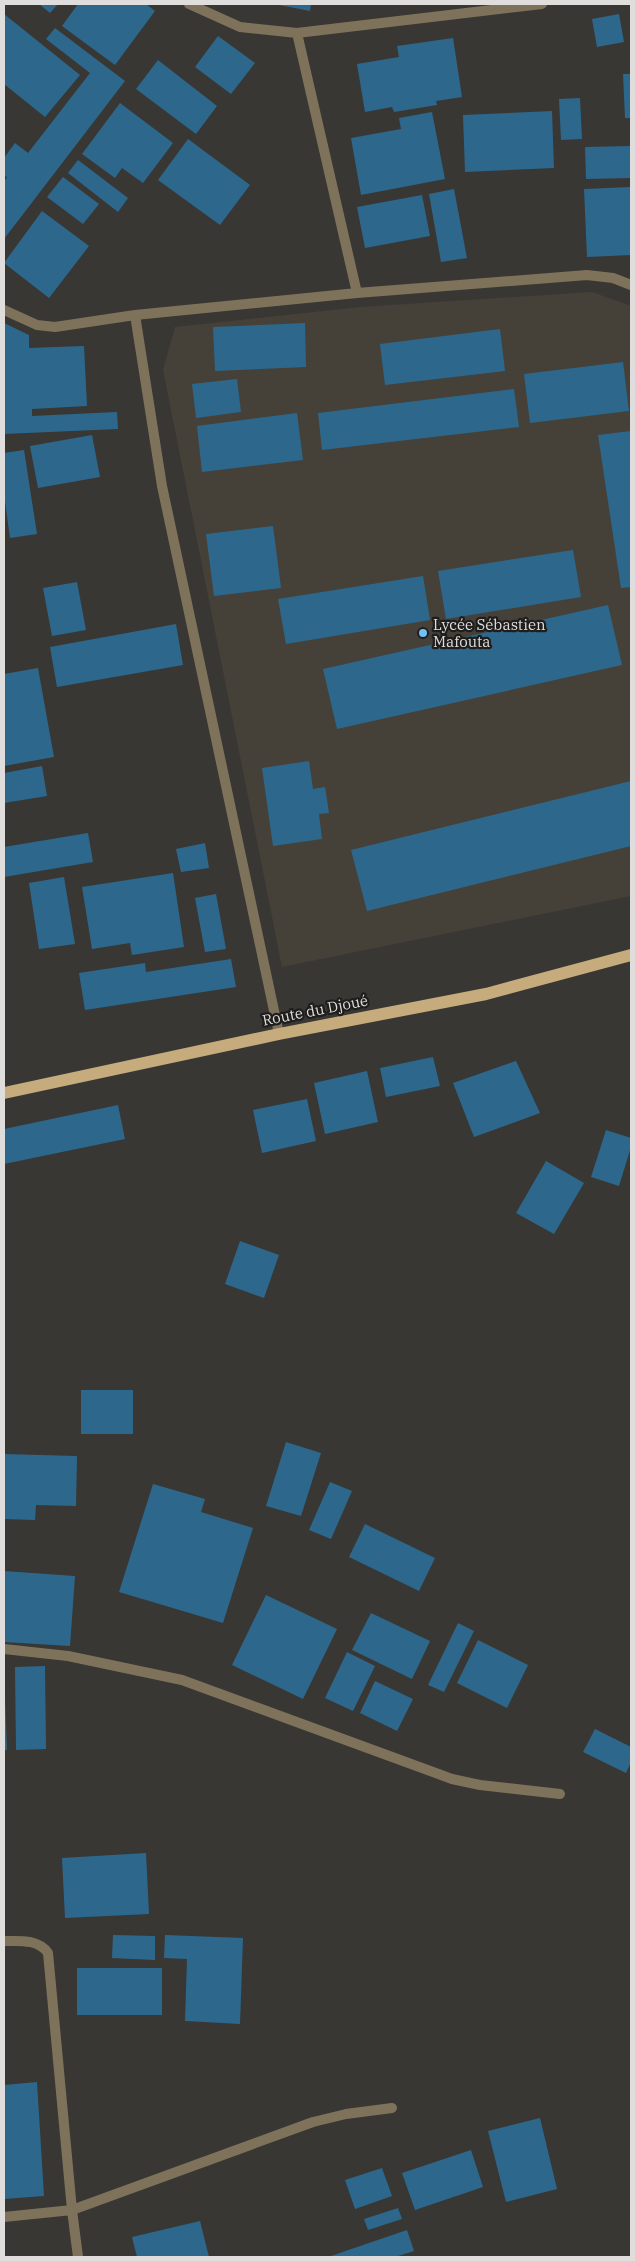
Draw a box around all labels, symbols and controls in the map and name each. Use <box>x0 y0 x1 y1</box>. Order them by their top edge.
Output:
place label: Lycée Sébastien Mafouta <box>433 615 546 651</box>
marker: Lycée Sébastien Mafouta <box>417 627 429 639</box>
street label: Route du Djoué <box>261 990 369 1030</box>

